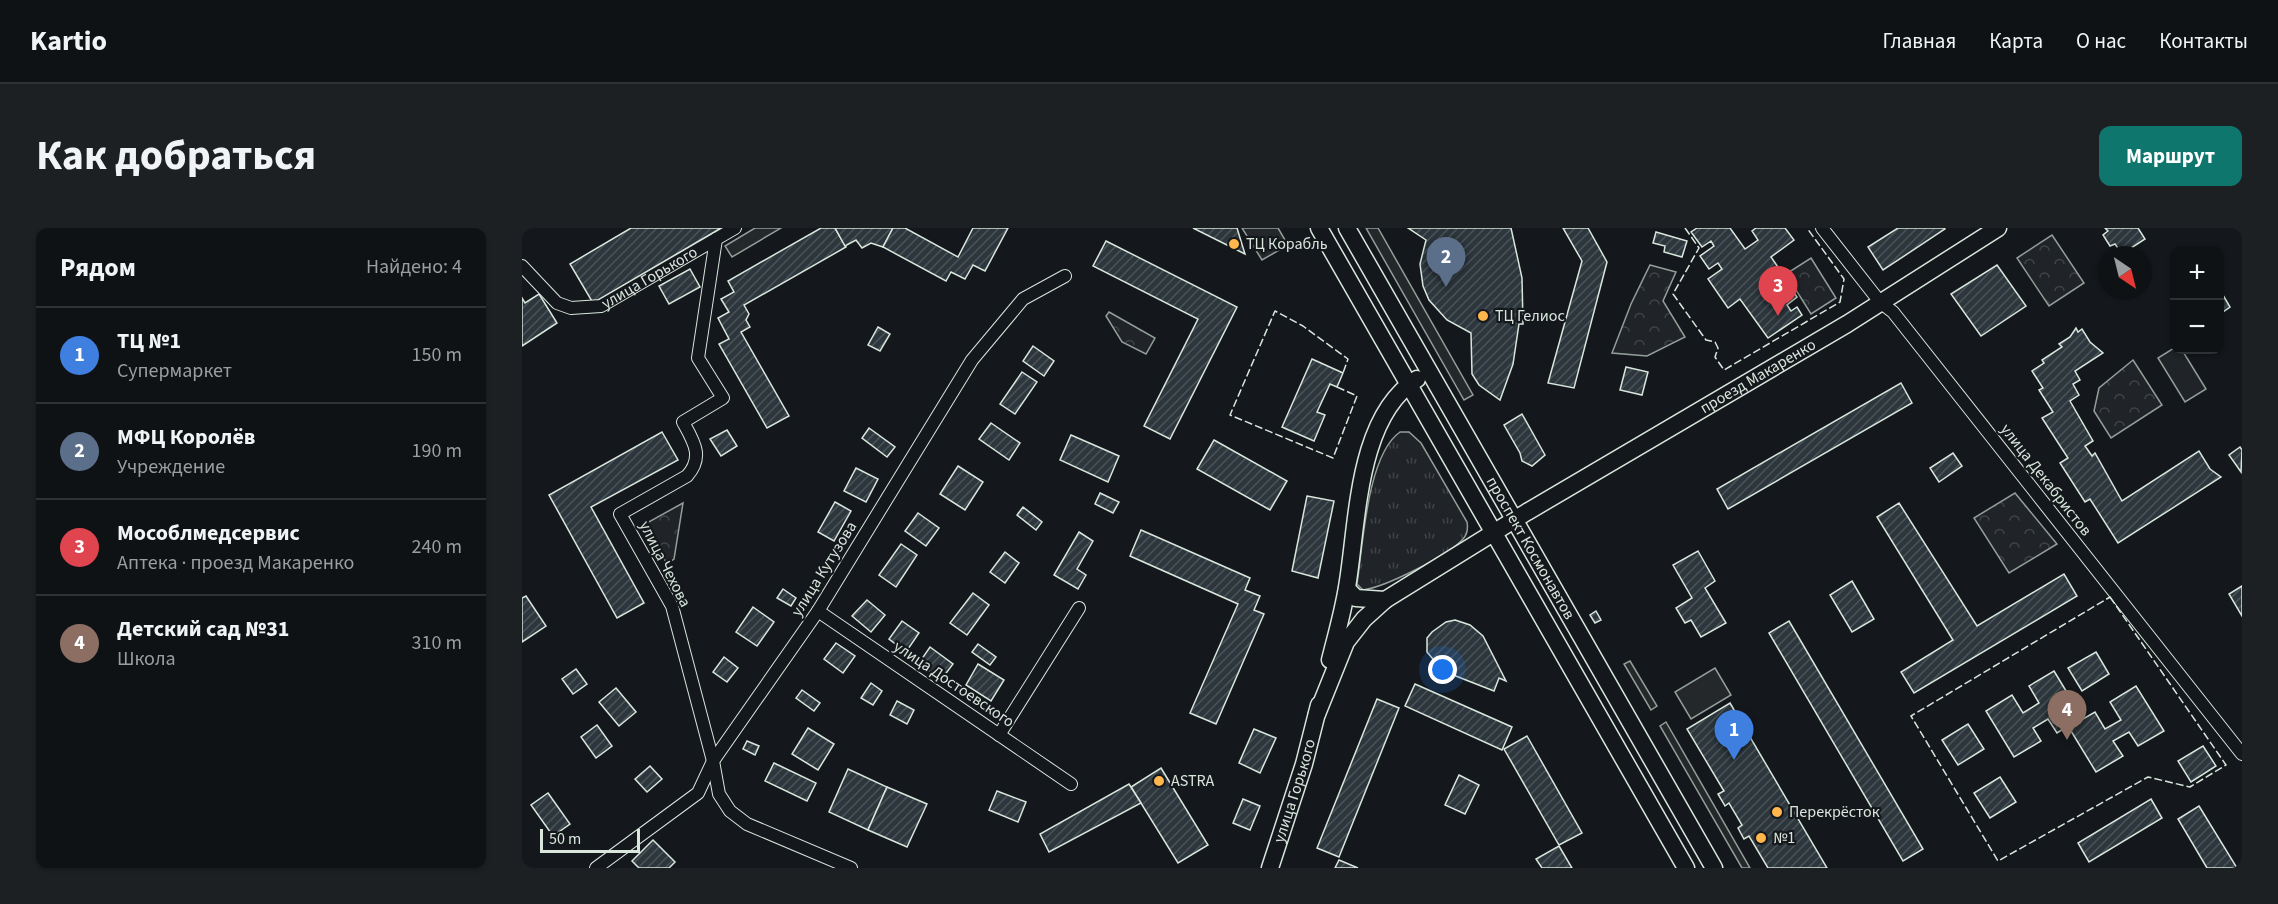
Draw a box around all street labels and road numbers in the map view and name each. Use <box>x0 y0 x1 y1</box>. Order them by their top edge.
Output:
street label: улица Горького <box>597 241 702 314</box>
street label: проезд Макаренко <box>1696 334 1820 419</box>
street label: улица Декабристов <box>1995 419 2097 541</box>
street label: проспект Космонавтов <box>1481 473 1580 624</box>
street label: улица Чехова <box>634 517 696 611</box>
street label: улица Кутузова <box>786 517 862 621</box>
street label: улица Достоевского <box>889 635 1019 733</box>
street label: улица Горького <box>1268 737 1321 846</box>

